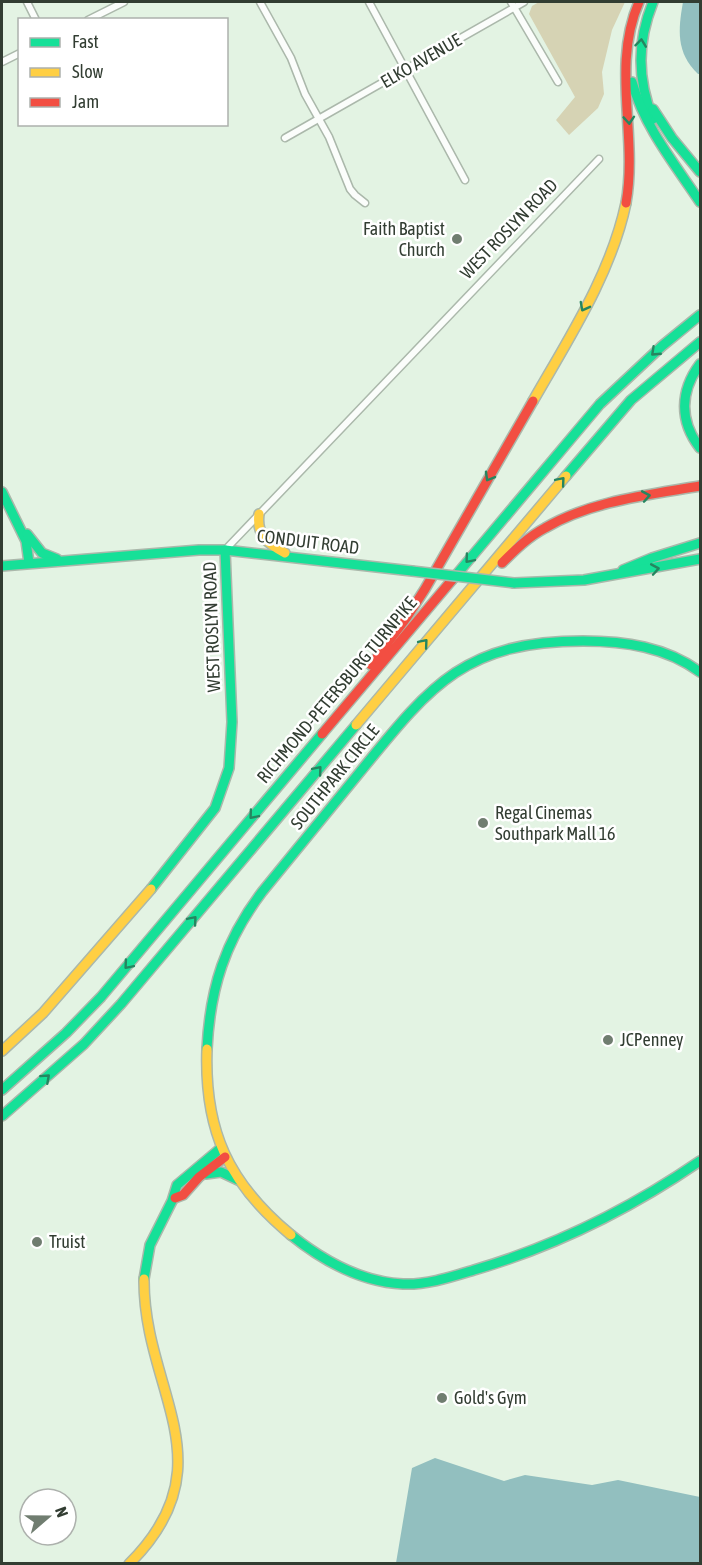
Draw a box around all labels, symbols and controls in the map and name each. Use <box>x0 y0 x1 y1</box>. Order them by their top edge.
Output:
legend <box>18 18 228 126</box>
street label: ELKO AVENUE <box>377 29 465 92</box>
text: Fast <box>72 31 99 52</box>
one-way arrow <box>634 39 647 48</box>
text: Slow <box>72 61 103 82</box>
text: Jam <box>72 91 99 112</box>
one-way arrow <box>622 116 635 125</box>
street label: WEST ROSLYN ROAD <box>456 174 562 283</box>
place label: Faith Baptist Church <box>363 218 445 260</box>
marker: Faith Baptist Church <box>450 232 464 246</box>
one-way arrow <box>580 300 591 311</box>
one-way arrow <box>652 345 662 356</box>
one-way arrow <box>485 471 496 481</box>
one-way arrow <box>554 477 565 488</box>
one-way arrow <box>640 490 650 503</box>
street label: CONDUIT ROAD <box>256 525 360 558</box>
one-way arrow <box>465 552 476 563</box>
street label: WEST ROSLYN ROAD <box>199 561 224 693</box>
one-way arrow <box>650 563 660 576</box>
street label: RICHMOND-PETERSBURG TURNPIKE <box>253 592 421 787</box>
one-way arrow <box>416 639 427 650</box>
street label: SOUTHPARK CIRCLE <box>286 720 383 833</box>
one-way arrow <box>311 766 322 777</box>
place label: Regal Cinemas Southpark Mall 16 <box>495 802 616 844</box>
one-way arrow <box>250 808 261 819</box>
marker: Regal Cinemas Southpark Mall 16 <box>476 816 490 830</box>
one-way arrow <box>186 916 197 927</box>
one-way arrow <box>124 958 135 969</box>
place label: JCPenney <box>620 1029 684 1050</box>
marker: JCPenney <box>601 1033 615 1047</box>
one-way arrow <box>39 1074 50 1085</box>
place label: Truist <box>49 1231 86 1252</box>
marker: Truist <box>30 1235 44 1249</box>
place label: Gold's Gym <box>454 1387 527 1408</box>
marker: Gold's Gym <box>435 1391 449 1405</box>
north arrow <box>18 1487 78 1547</box>
text: N <box>52 1504 72 1519</box>

